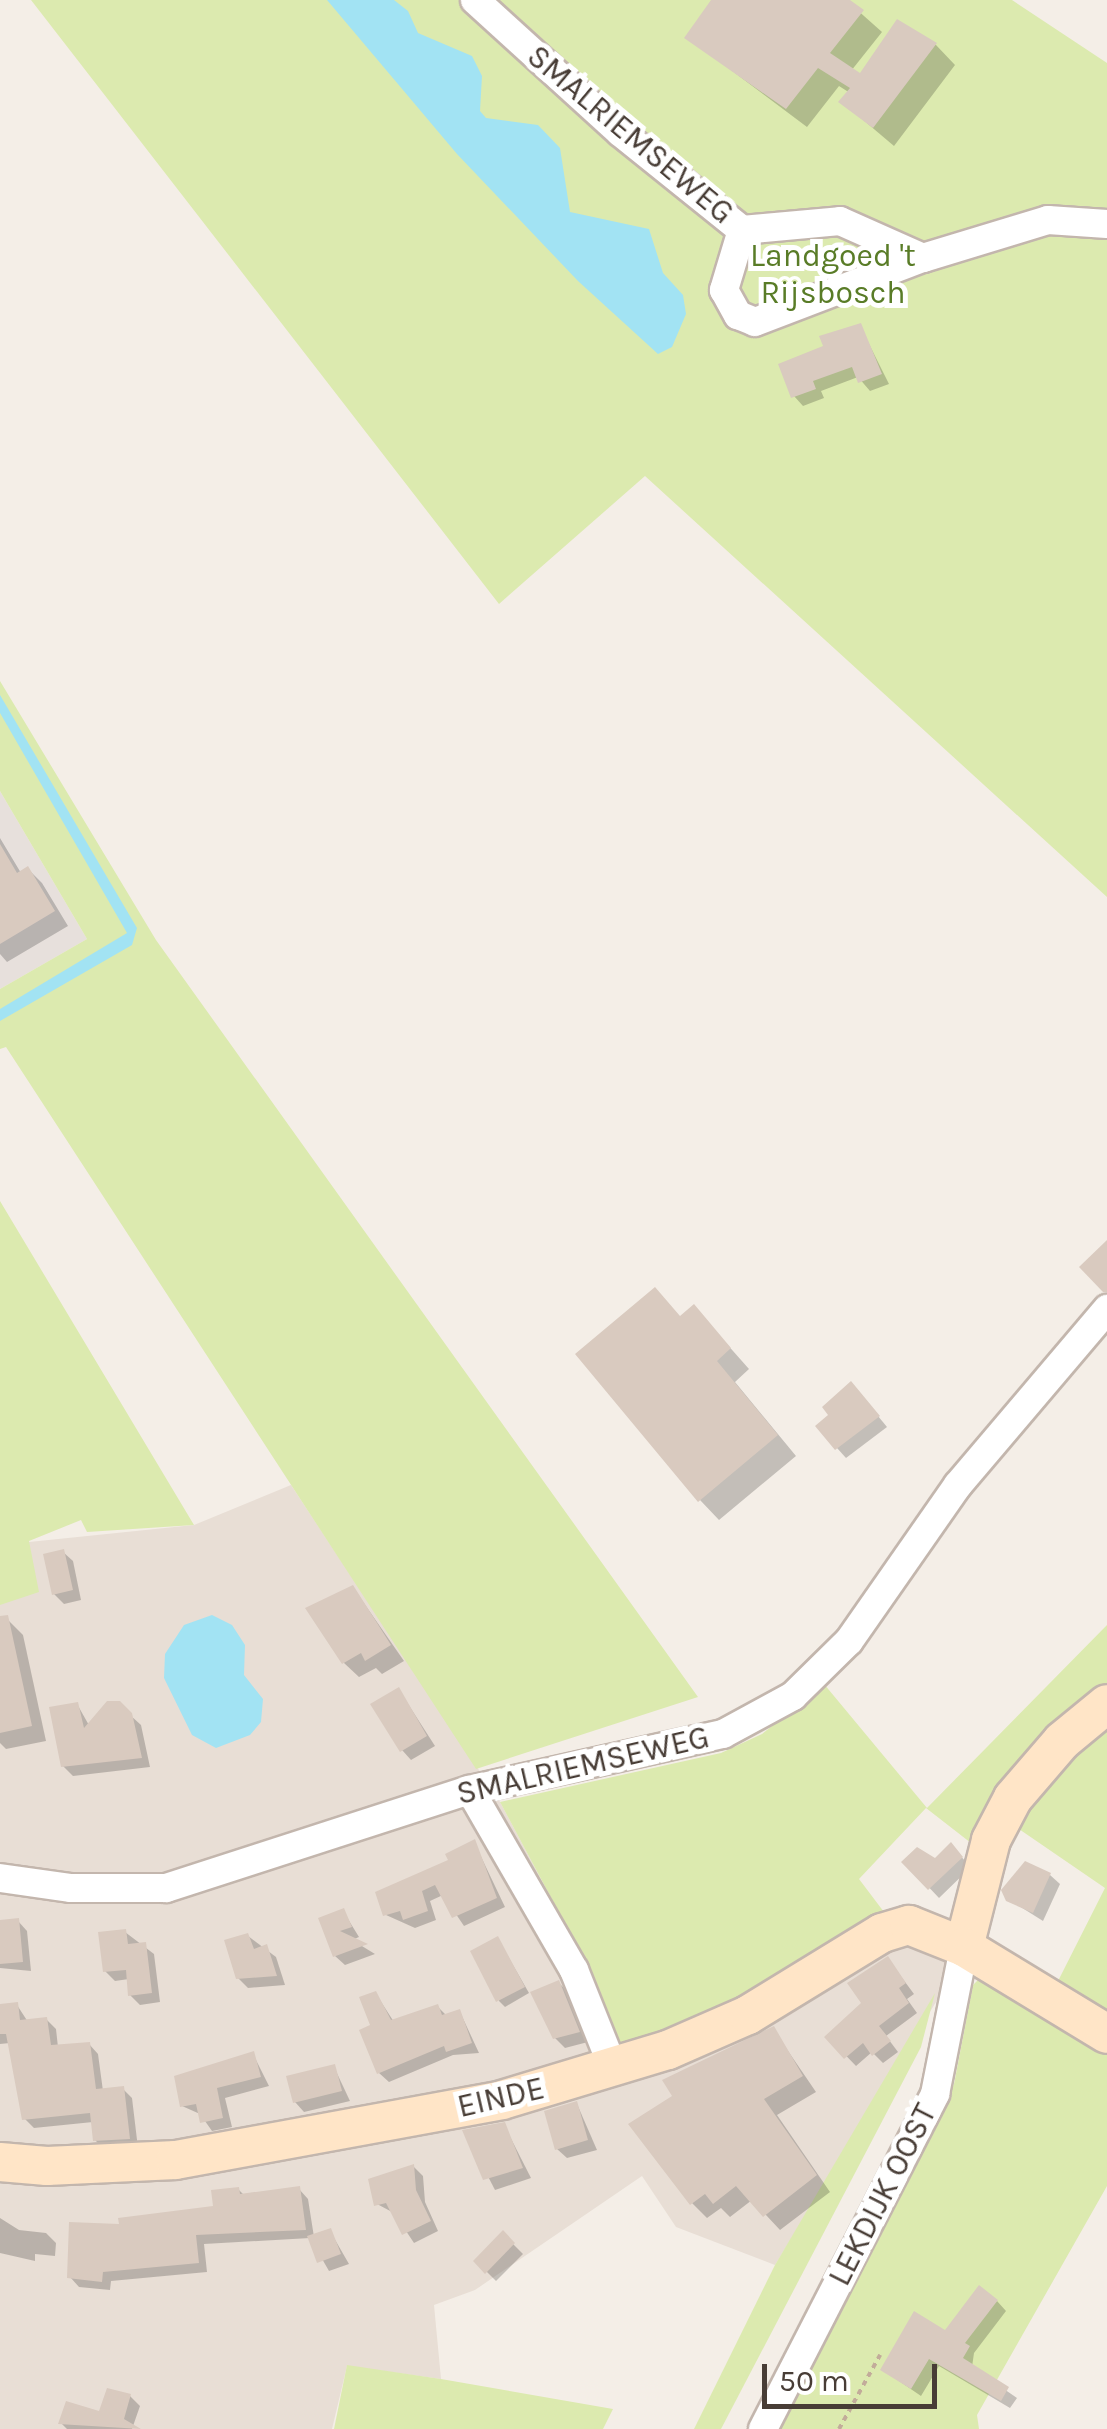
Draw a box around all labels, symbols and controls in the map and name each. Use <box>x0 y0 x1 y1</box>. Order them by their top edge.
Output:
street label: SMALRIEMSEWEG <box>519 37 741 233</box>
park label: Landgoed 't Rijsbosch <box>750 238 916 313</box>
street label: SMALRIEMSEWEG <box>453 1718 713 1814</box>
street label: EINDE <box>454 2069 548 2127</box>
street label: LEKDIJK OOST <box>821 2098 945 2292</box>
scale bar <box>767 2344 942 2406</box>
text: 50 m <box>779 2363 849 2399</box>

